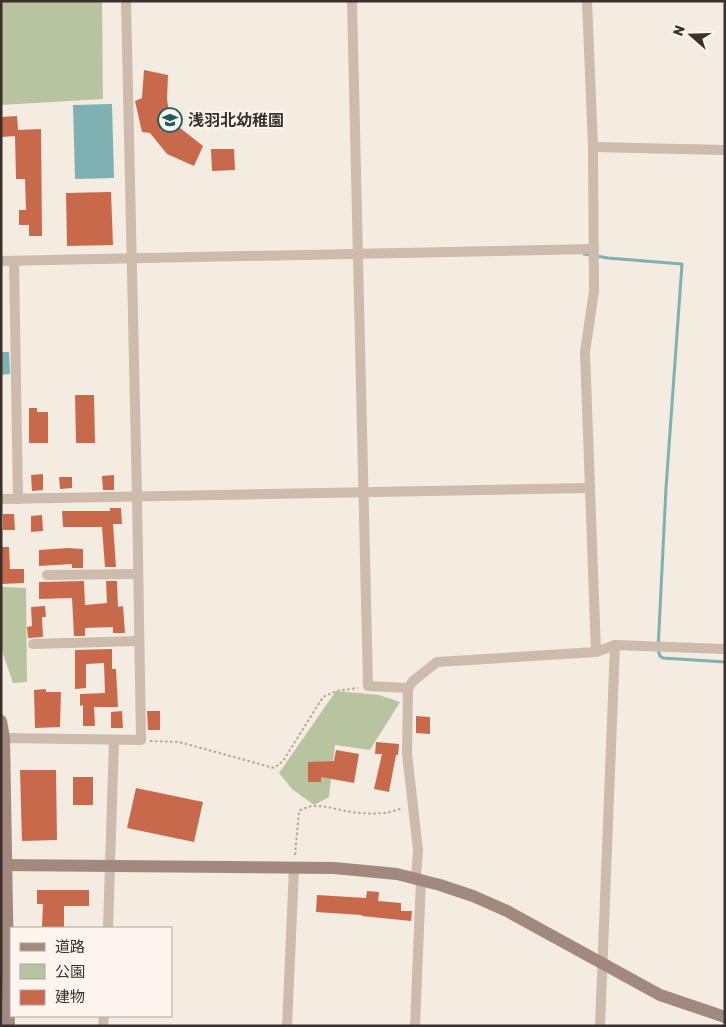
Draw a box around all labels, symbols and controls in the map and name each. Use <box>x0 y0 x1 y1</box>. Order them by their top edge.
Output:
north arrow <box>666 10 716 60</box>
text: N <box>670 23 689 38</box>
school or university icon: 浅羽北幼稚園 <box>157 107 183 133</box>
place label: 浅羽北幼稚園 <box>188 111 284 130</box>
legend <box>10 927 172 1017</box>
text: 道路 <box>55 938 85 956</box>
text: 公園 <box>55 963 85 981</box>
text: 建物 <box>55 988 85 1006</box>

